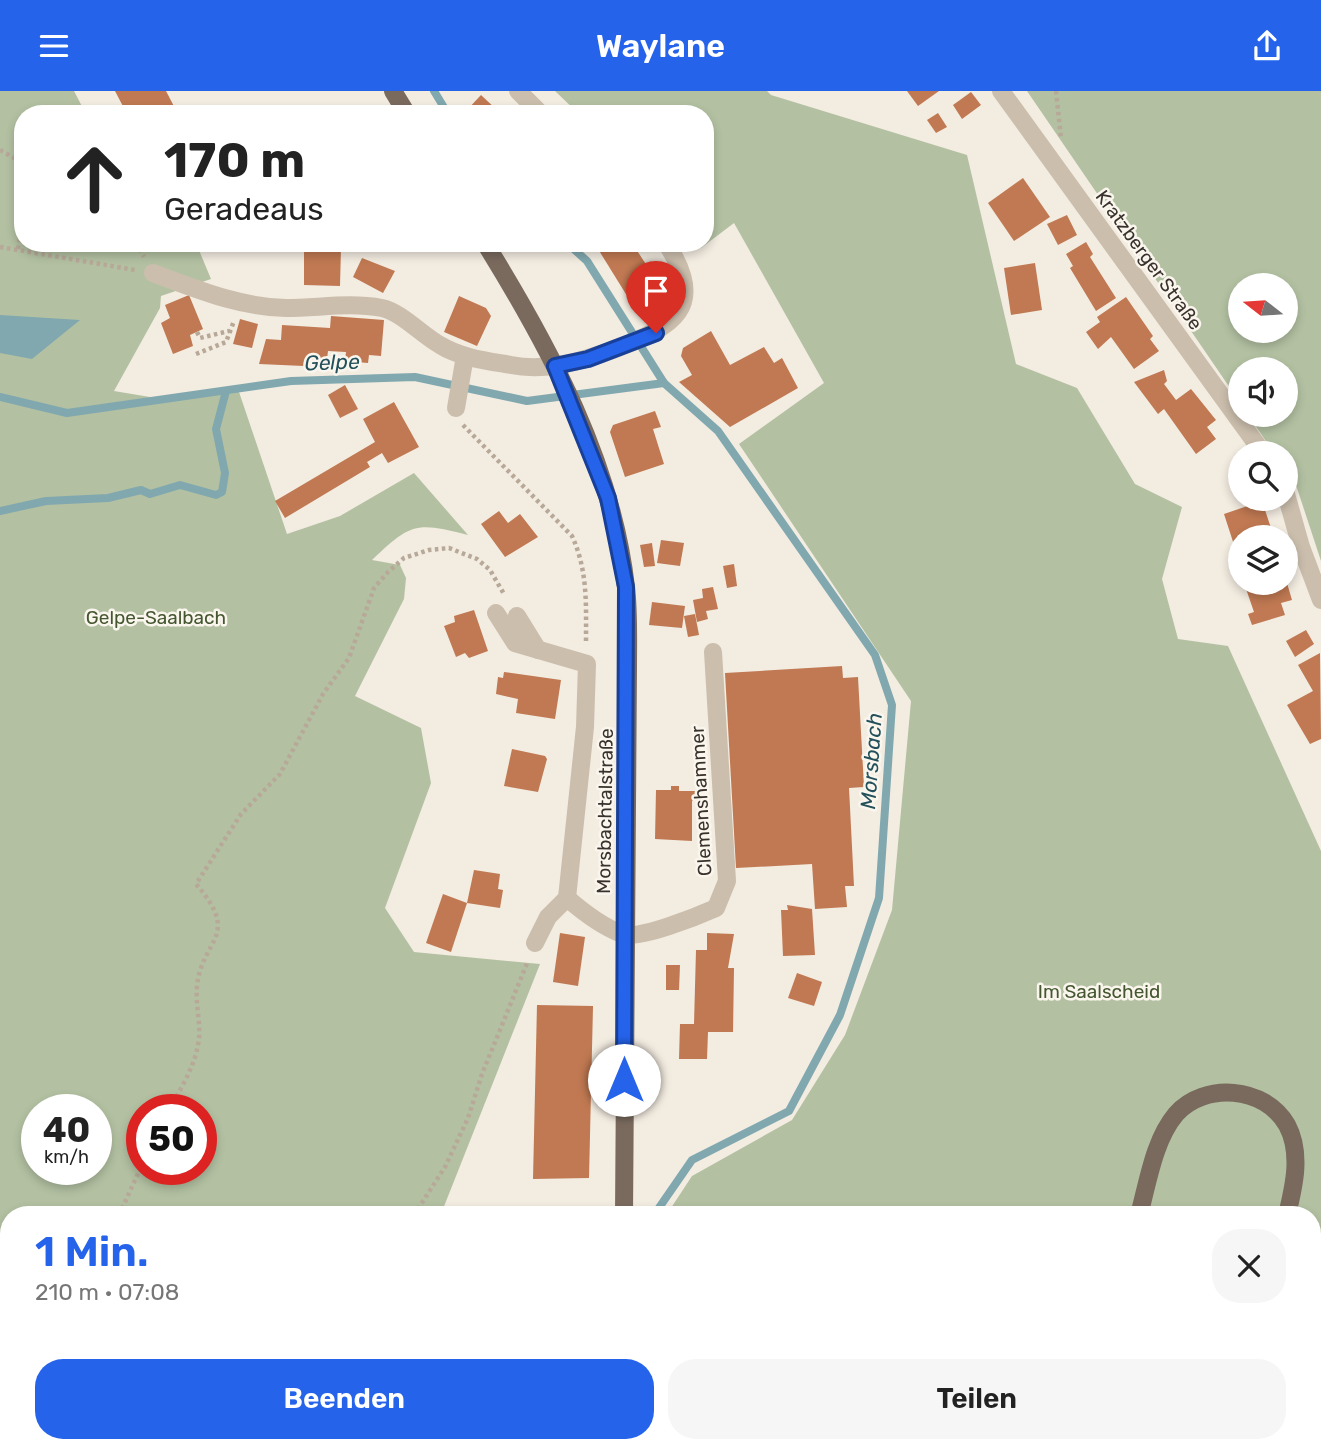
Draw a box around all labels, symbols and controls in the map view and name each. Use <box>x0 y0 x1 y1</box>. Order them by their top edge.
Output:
icon: menu <box>35 27 73 65</box>
text: Waylane <box>596 27 725 65</box>
icon: share <box>1248 27 1286 65</box>
text: 170 m <box>164 131 305 189</box>
icon: ahead <box>49 133 140 224</box>
street label: Kratzberger Straße <box>1091 186 1207 334</box>
text: Geradeaus <box>164 190 323 228</box>
pin <box>626 261 686 333</box>
icon: arrive <box>637 272 675 310</box>
north arrow <box>1228 273 1298 343</box>
map controls <box>1228 273 1298 595</box>
water label: Gelpe <box>304 349 360 375</box>
button: sound <box>1228 357 1298 427</box>
button: search <box>1228 441 1298 511</box>
button: layers <box>1228 525 1298 595</box>
park label: Gelpe-Saalbach <box>86 606 226 629</box>
water label: Morsbach <box>855 712 887 810</box>
street label: Clemenshammer <box>686 725 716 877</box>
street label: Morsbachtalstraße <box>592 728 618 894</box>
park label: Im Saalscheid <box>1038 980 1160 1003</box>
position arrow <box>587 1043 661 1117</box>
speed limit sign: 50 <box>126 1094 217 1185</box>
text: 40 <box>43 1109 90 1151</box>
text: km/h <box>44 1146 89 1168</box>
text: 1 Min. <box>35 1227 148 1277</box>
button: close <box>1212 1229 1286 1303</box>
text: 210 m · 07:08 <box>35 1278 179 1306</box>
button: Beenden <box>35 1359 654 1439</box>
button: Teilen <box>668 1359 1286 1439</box>

